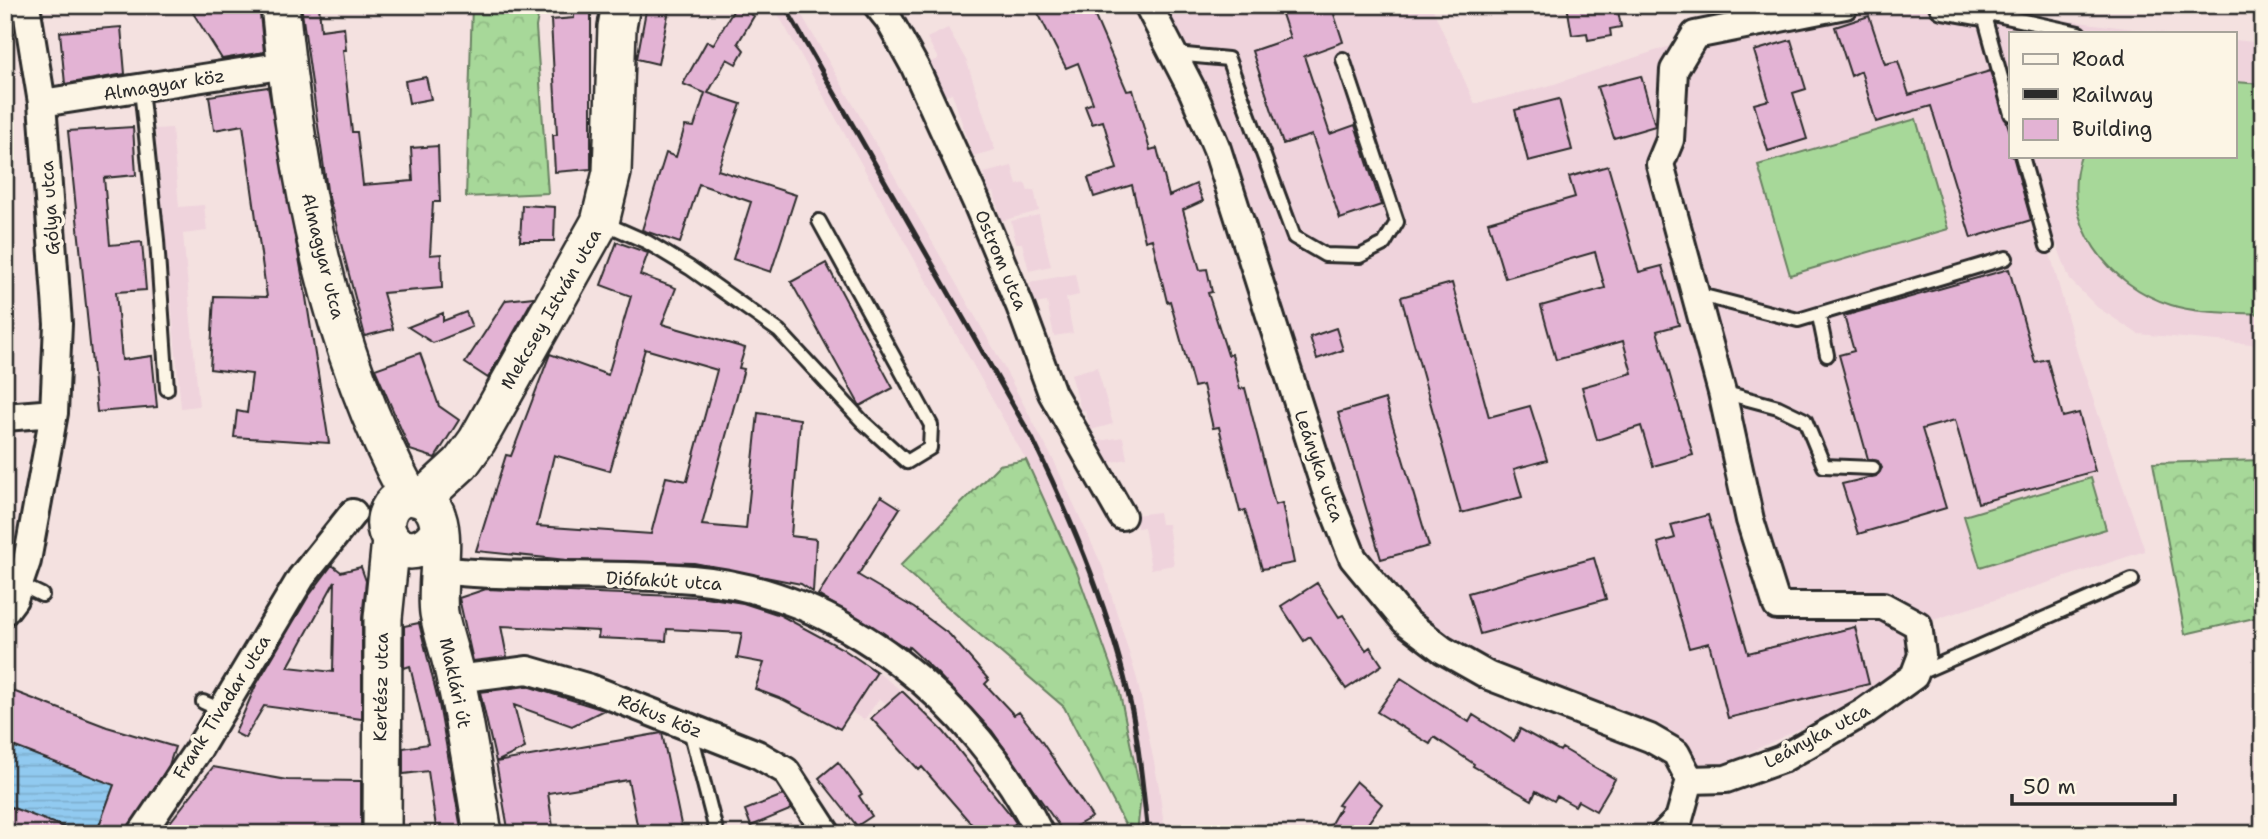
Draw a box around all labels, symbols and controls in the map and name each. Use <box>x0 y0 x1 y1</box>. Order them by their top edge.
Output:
legend <box>2009 32 2236 158</box>
text: Road <box>2072 45 2125 73</box>
street label: Almagyar köz <box>102 64 226 106</box>
text: Railway <box>2072 81 2154 109</box>
text: Building <box>2072 115 2152 143</box>
street label: Gólya utca <box>35 160 65 256</box>
street label: Almagyar utca <box>296 190 350 322</box>
street label: Ostrom utca <box>969 206 1033 314</box>
street label: Mekcsey István utca <box>495 224 607 394</box>
street label: Leányka utca <box>1289 407 1349 525</box>
street label: Diófakút utca <box>605 566 723 596</box>
street label: Frank Tivadar utca <box>168 630 276 784</box>
street label: Kertész utca <box>368 632 394 742</box>
street label: Maklári út <box>434 635 476 731</box>
street label: Rókus köz <box>614 688 706 744</box>
street label: Leányka utca <box>1760 698 1874 774</box>
scale bar <box>2012 762 2175 806</box>
text: 50 m <box>2023 773 2076 801</box>

